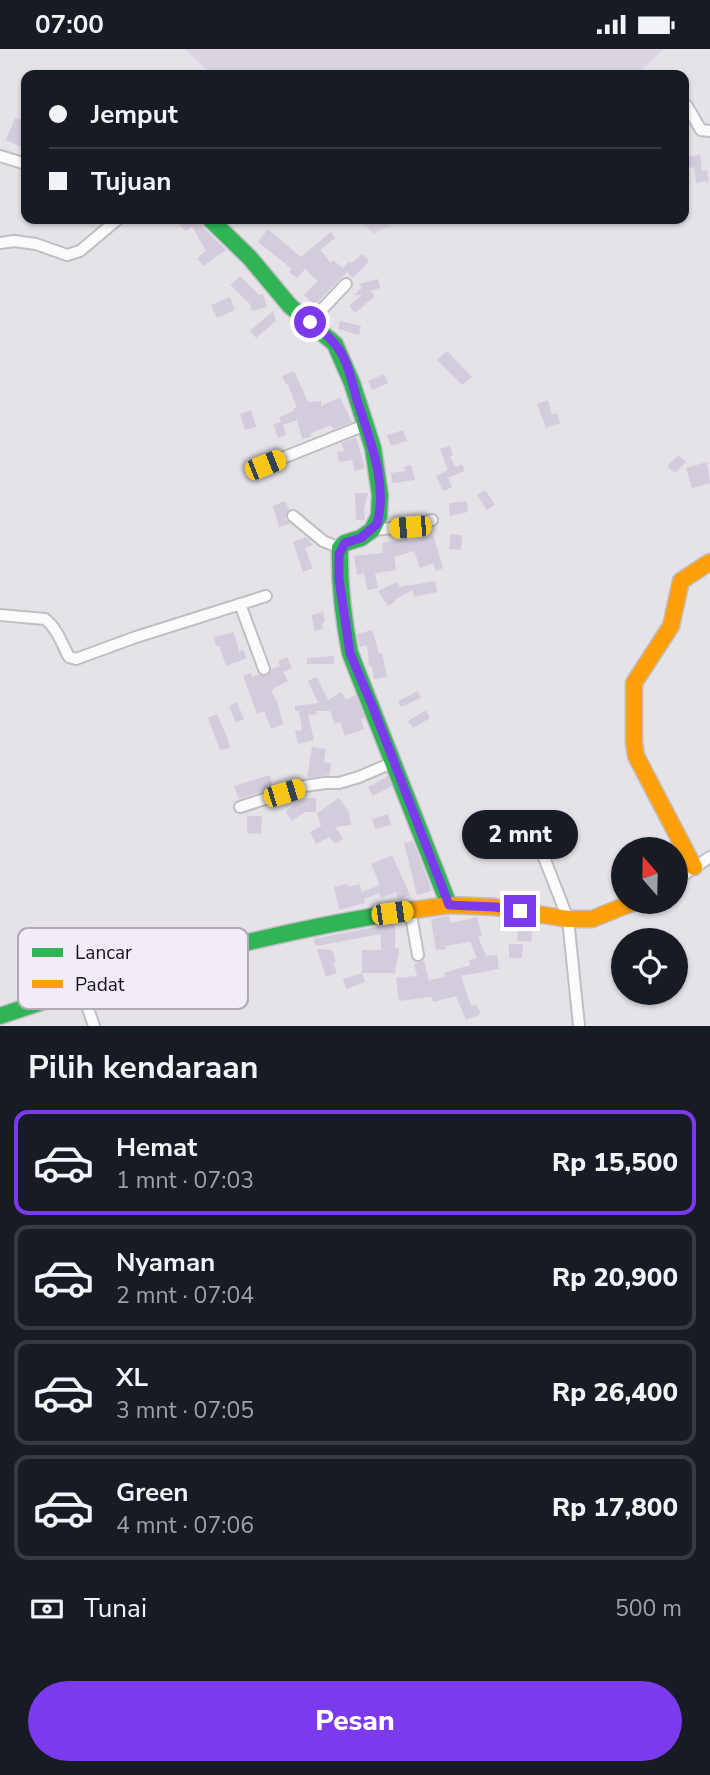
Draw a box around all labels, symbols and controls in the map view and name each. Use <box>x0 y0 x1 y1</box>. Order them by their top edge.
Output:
text: 07:00 <box>35 7 104 42</box>
text: Jemput <box>91 97 178 132</box>
text: Tujuan <box>91 164 171 199</box>
route start <box>294 306 326 338</box>
car <box>242 447 289 483</box>
car <box>389 515 432 539</box>
car <box>261 777 308 809</box>
callout: 2 mnt <box>462 809 578 859</box>
text: 2 mnt <box>488 819 552 850</box>
north arrow <box>611 837 688 913</box>
map controls <box>611 837 688 1005</box>
route end <box>504 895 536 927</box>
car <box>370 900 415 926</box>
legend <box>18 928 248 1009</box>
button: locate <box>611 928 688 1005</box>
text: Lancar <box>75 940 132 966</box>
text: Padat <box>75 972 125 998</box>
text: Pilih kendaraan <box>28 1046 258 1089</box>
text: Hemat <box>116 1130 197 1165</box>
icon: car <box>32 1131 95 1194</box>
text: Rp 15,500 <box>552 1145 678 1180</box>
text: 1 mnt · 07:03 <box>116 1165 254 1196</box>
text: Nyaman <box>116 1245 215 1280</box>
icon: car <box>32 1246 95 1309</box>
text: Rp 20,900 <box>552 1260 678 1295</box>
text: 2 mnt · 07:04 <box>116 1280 254 1311</box>
text: XL <box>116 1360 148 1395</box>
icon: car <box>32 1361 95 1424</box>
text: Rp 26,400 <box>552 1375 678 1410</box>
text: 3 mnt · 07:05 <box>116 1395 254 1426</box>
text: Green <box>116 1475 189 1510</box>
icon: car <box>32 1476 95 1539</box>
text: Rp 17,800 <box>552 1490 678 1525</box>
text: 4 mnt · 07:06 <box>116 1510 254 1541</box>
icon: cash <box>28 1590 66 1628</box>
text: Tunai <box>84 1591 147 1626</box>
text: 500 m <box>615 1593 682 1624</box>
button: Pesan <box>28 1681 682 1761</box>

